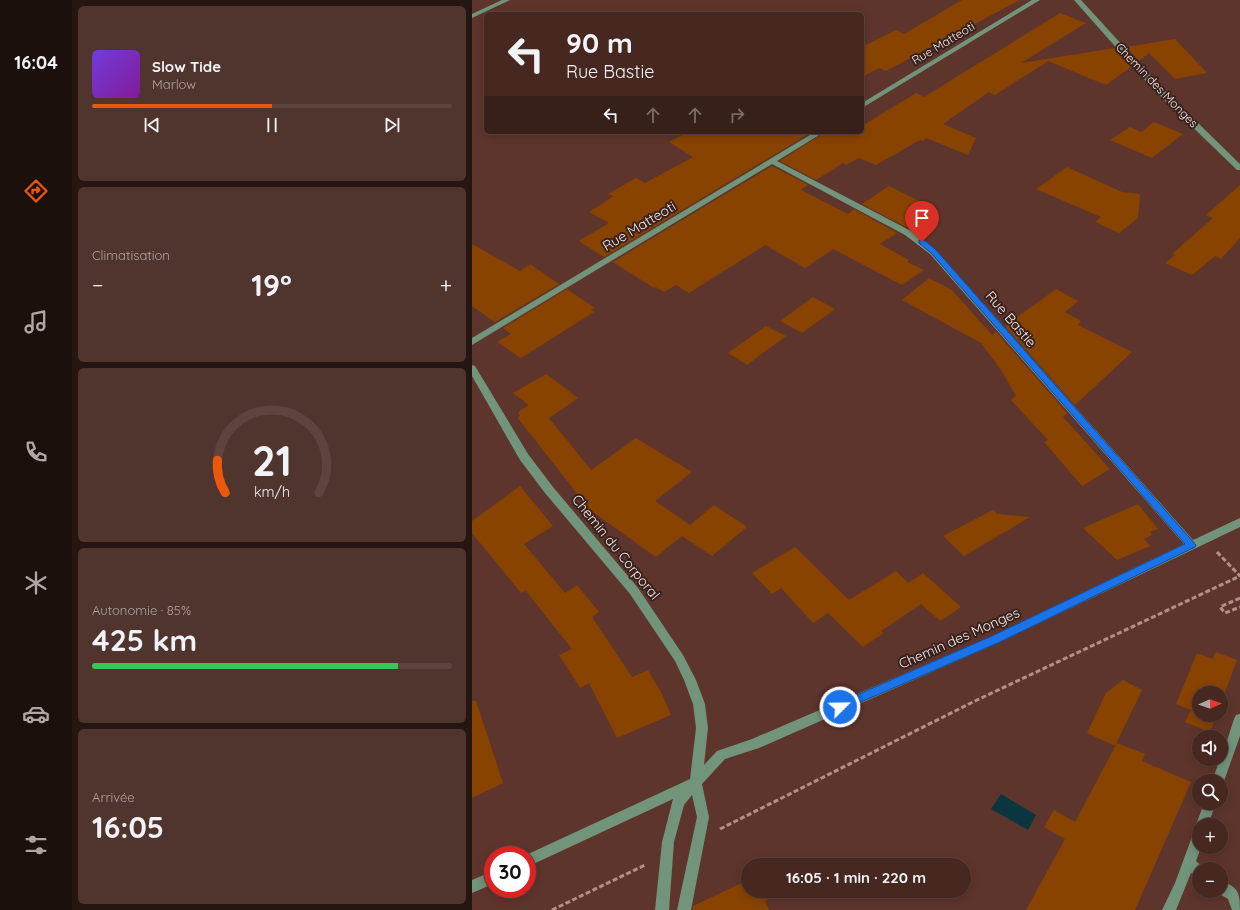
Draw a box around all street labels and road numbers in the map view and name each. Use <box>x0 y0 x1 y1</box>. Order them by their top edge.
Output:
street label: Rue Matteoti <box>909 18 977 68</box>
street label: Chemin des Monges <box>1113 40 1202 131</box>
street label: Rue Matteoti <box>599 197 679 255</box>
street label: Rue Bastie <box>982 287 1040 351</box>
street label: Chemin du Corporal <box>568 491 664 603</box>
street label: Chemin des Monges <box>896 603 1022 673</box>

